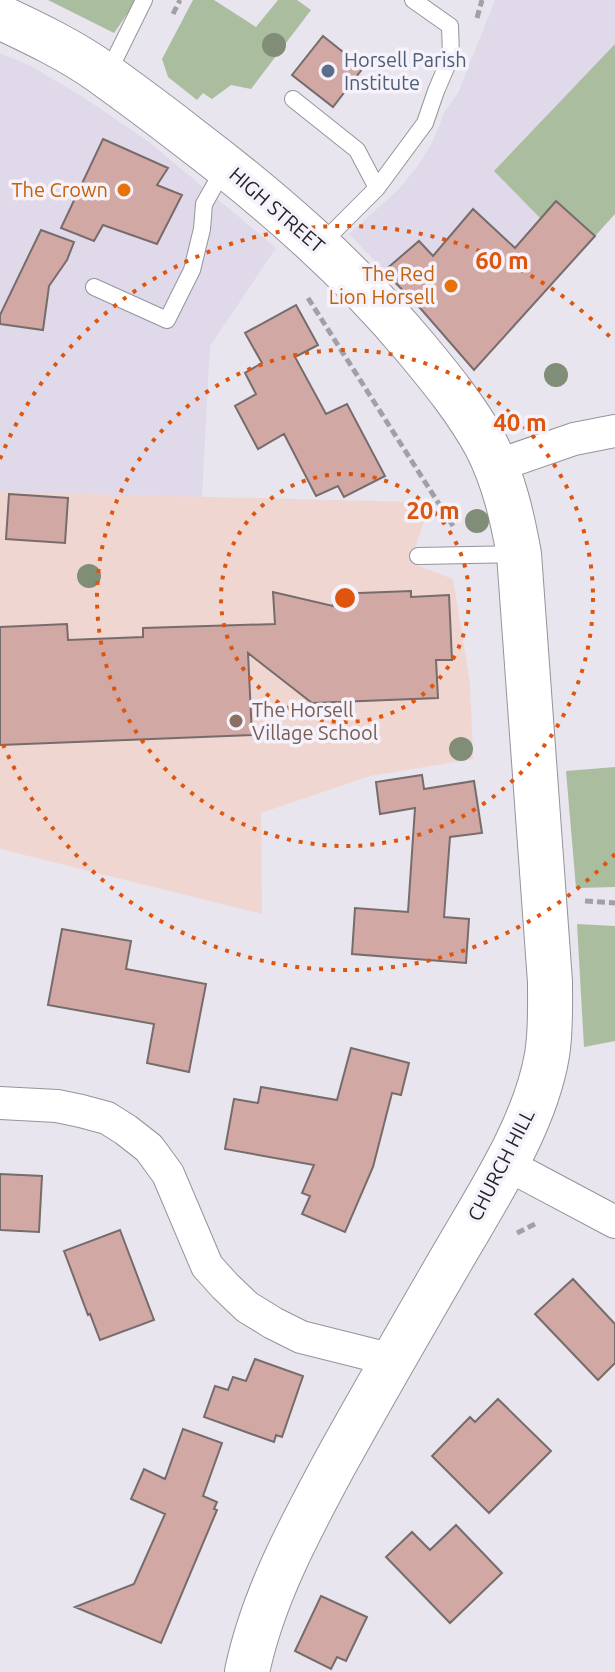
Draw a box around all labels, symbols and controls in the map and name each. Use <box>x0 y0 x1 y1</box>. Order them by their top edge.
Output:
place label: Horsell Parish Institute <box>344 48 467 94</box>
marker: Horsell Parish Institute <box>319 62 337 80</box>
street label: HIGH STREET <box>225 162 330 257</box>
place label: The Crown <box>11 178 108 201</box>
marker: The Crown <box>115 181 133 199</box>
text: 60 m <box>475 247 529 274</box>
place label: The Red Lion Horsell <box>329 262 435 308</box>
marker: The Red Lion Horsell <box>442 277 460 295</box>
text: 40 m <box>493 409 547 436</box>
text: 20 m <box>406 497 460 524</box>
centre of rings <box>331 584 359 612</box>
place label: The Horsell Village School <box>252 698 378 744</box>
marker: The Horsell Village School <box>227 712 245 730</box>
street label: CHURCH HILL <box>463 1105 539 1225</box>

